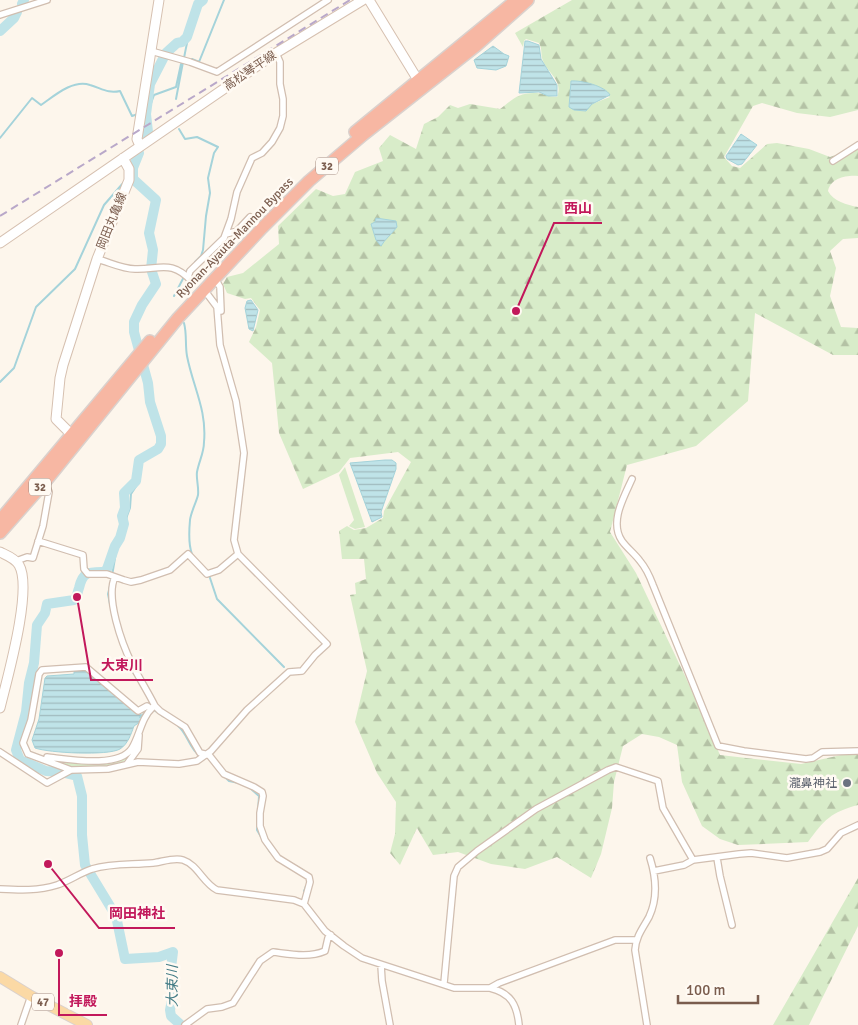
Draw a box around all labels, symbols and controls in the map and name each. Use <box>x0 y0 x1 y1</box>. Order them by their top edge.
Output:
street label: 高松琴平線 <box>221 48 279 94</box>
road number: 32 <box>316 158 338 175</box>
street label: Ryonan-Ayauta-Mannou Bypass <box>173 175 297 301</box>
street label: 岡田丸亀線 <box>94 190 130 252</box>
callout: 西山 <box>554 194 602 223</box>
text: 西山 <box>564 200 592 217</box>
road number: 32 <box>29 478 51 496</box>
callout: 大束川 <box>91 651 153 680</box>
text: 大束川 <box>101 657 143 674</box>
place label: 瀧鼻神社 <box>789 776 837 791</box>
marker: 瀧鼻神社 <box>841 777 853 789</box>
callout: 岡田神社 <box>99 899 175 928</box>
text: 岡田神社 <box>109 905 165 922</box>
water label: 大束川 <box>164 963 181 1007</box>
scale bar <box>678 972 758 1004</box>
text: 100 m <box>686 981 726 999</box>
callout: 拝殿 <box>59 986 107 1015</box>
text: 拝殿 <box>69 993 97 1010</box>
road number: 47 <box>32 994 54 1010</box>

